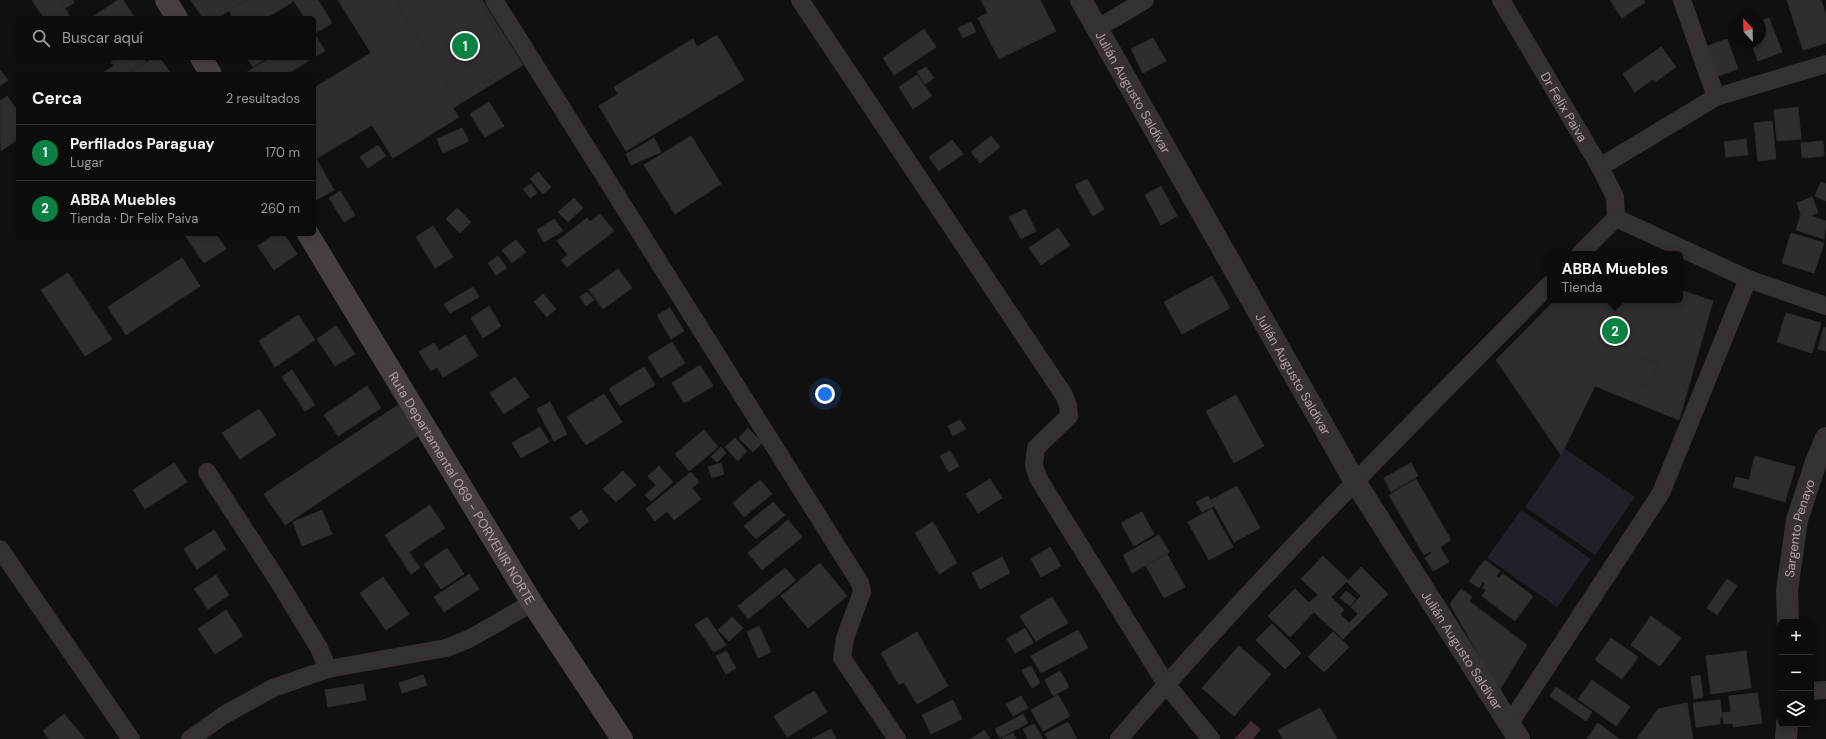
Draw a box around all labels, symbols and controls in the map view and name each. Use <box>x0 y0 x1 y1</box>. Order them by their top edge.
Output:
north arrow <box>1730 12 1766 48</box>
search box <box>16 16 316 60</box>
icon: search <box>30 27 52 49</box>
text: Buscar aquí <box>62 28 143 48</box>
street label: Julián Augusto Saldívar <box>1092 28 1175 157</box>
pin: 1 <box>452 31 478 61</box>
street label: Dr Felix Paiva <box>1537 69 1592 145</box>
text: Cerca <box>32 87 82 109</box>
text: 2 resultados <box>226 90 300 107</box>
text: Perfilados Paraguay <box>70 134 215 154</box>
text: 1 <box>43 144 47 161</box>
text: 170 m <box>265 144 300 161</box>
text: Lugar <box>70 154 103 171</box>
text: ABBA Muebles <box>70 190 176 210</box>
text: 2 <box>41 200 49 217</box>
text: 260 m <box>260 200 300 217</box>
text: Tienda · Dr Felix Paiva <box>70 210 198 227</box>
popup <box>1547 251 1683 303</box>
text: ABBA Muebles <box>1562 259 1668 279</box>
text: Tienda <box>1562 279 1602 296</box>
street label: Julián Augusto Saldívar <box>1252 310 1335 438</box>
pin: 2 <box>1602 316 1628 346</box>
street label: Ruta Departamental 069 - PORVENIR NORTE <box>385 368 539 607</box>
your location <box>815 384 835 404</box>
street label: Sargento Penayo <box>1780 477 1818 579</box>
street label: Julián Augusto Saldívar <box>1418 587 1507 713</box>
map controls <box>1778 619 1814 727</box>
button: + <box>1778 619 1814 655</box>
button: − <box>1778 655 1814 691</box>
button: layers <box>1778 691 1814 727</box>

